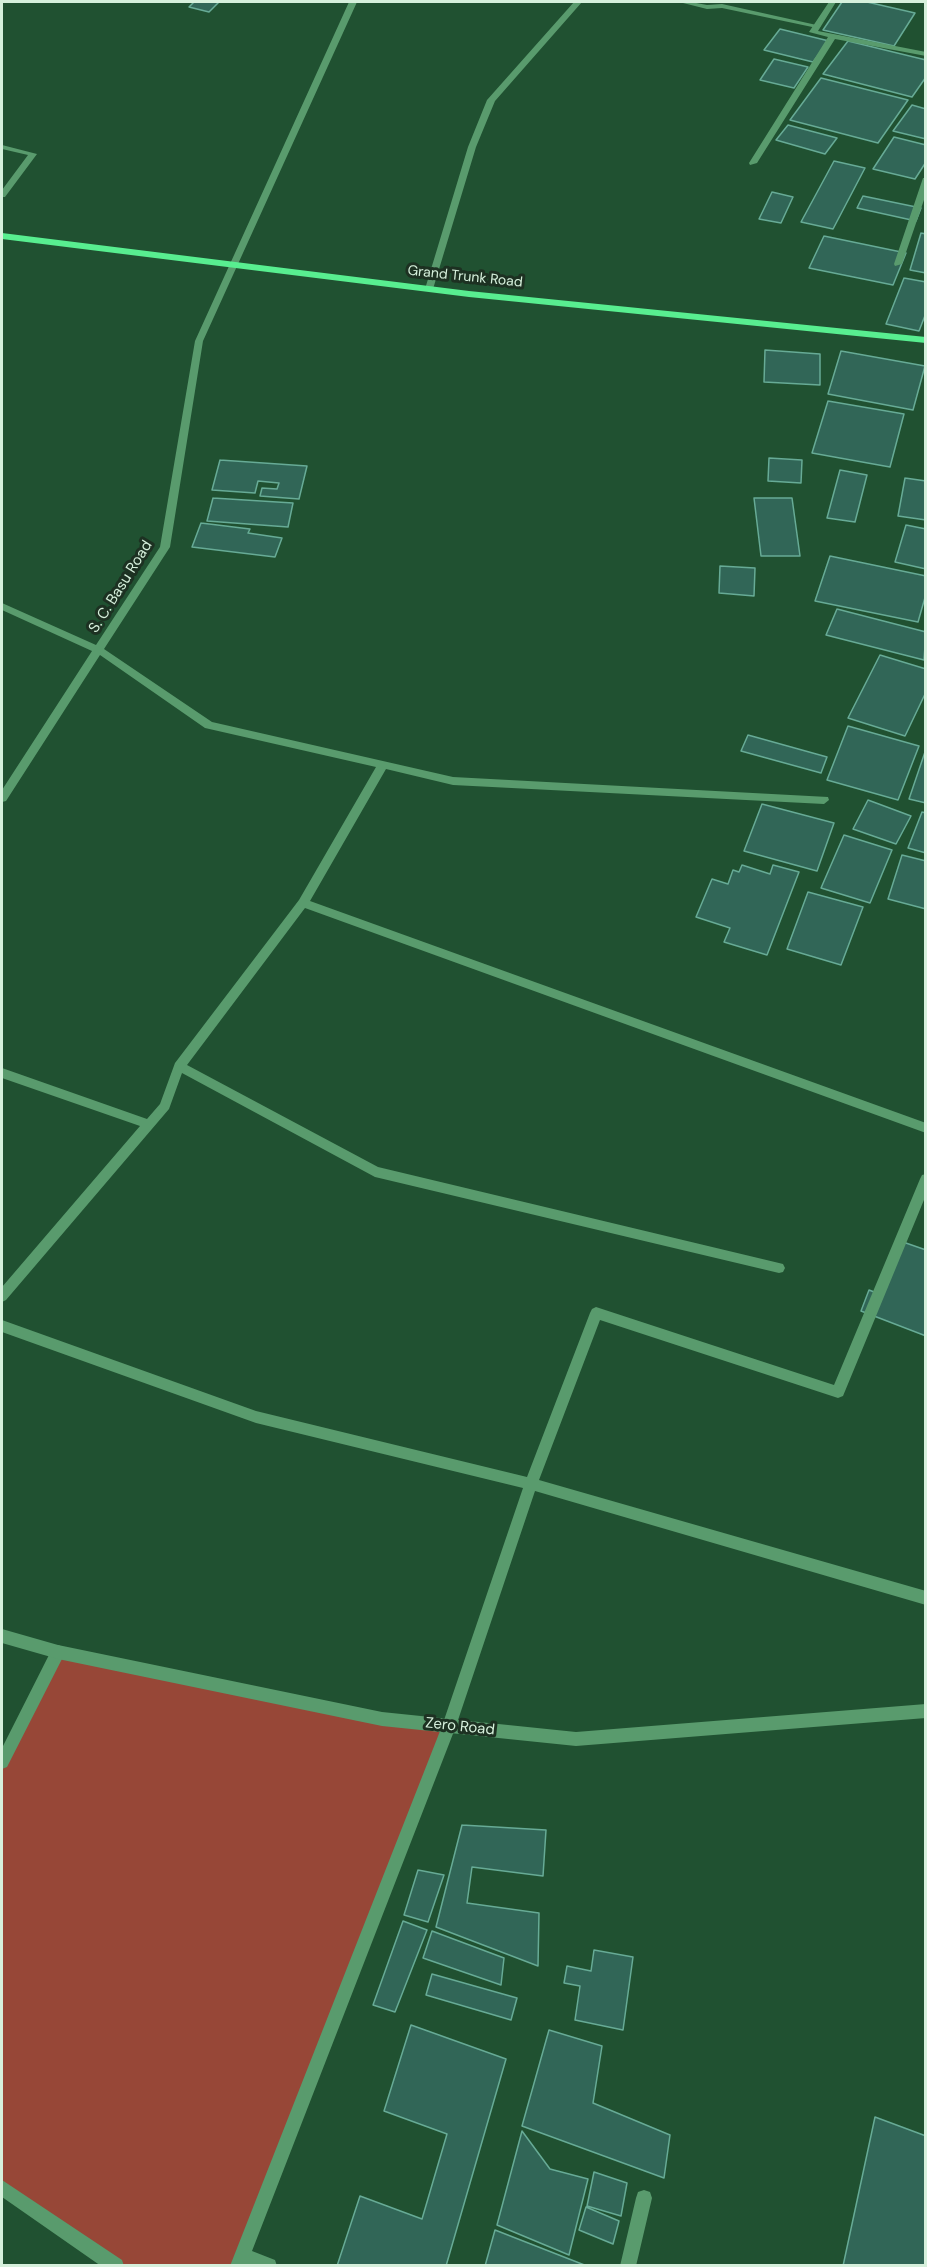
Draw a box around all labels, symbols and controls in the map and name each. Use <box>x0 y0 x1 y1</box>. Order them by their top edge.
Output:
street label: Grand Trunk Road <box>407 263 523 291</box>
street label: S. C. Basu Road <box>85 537 157 637</box>
street label: Zero Road <box>424 1714 496 1740</box>

